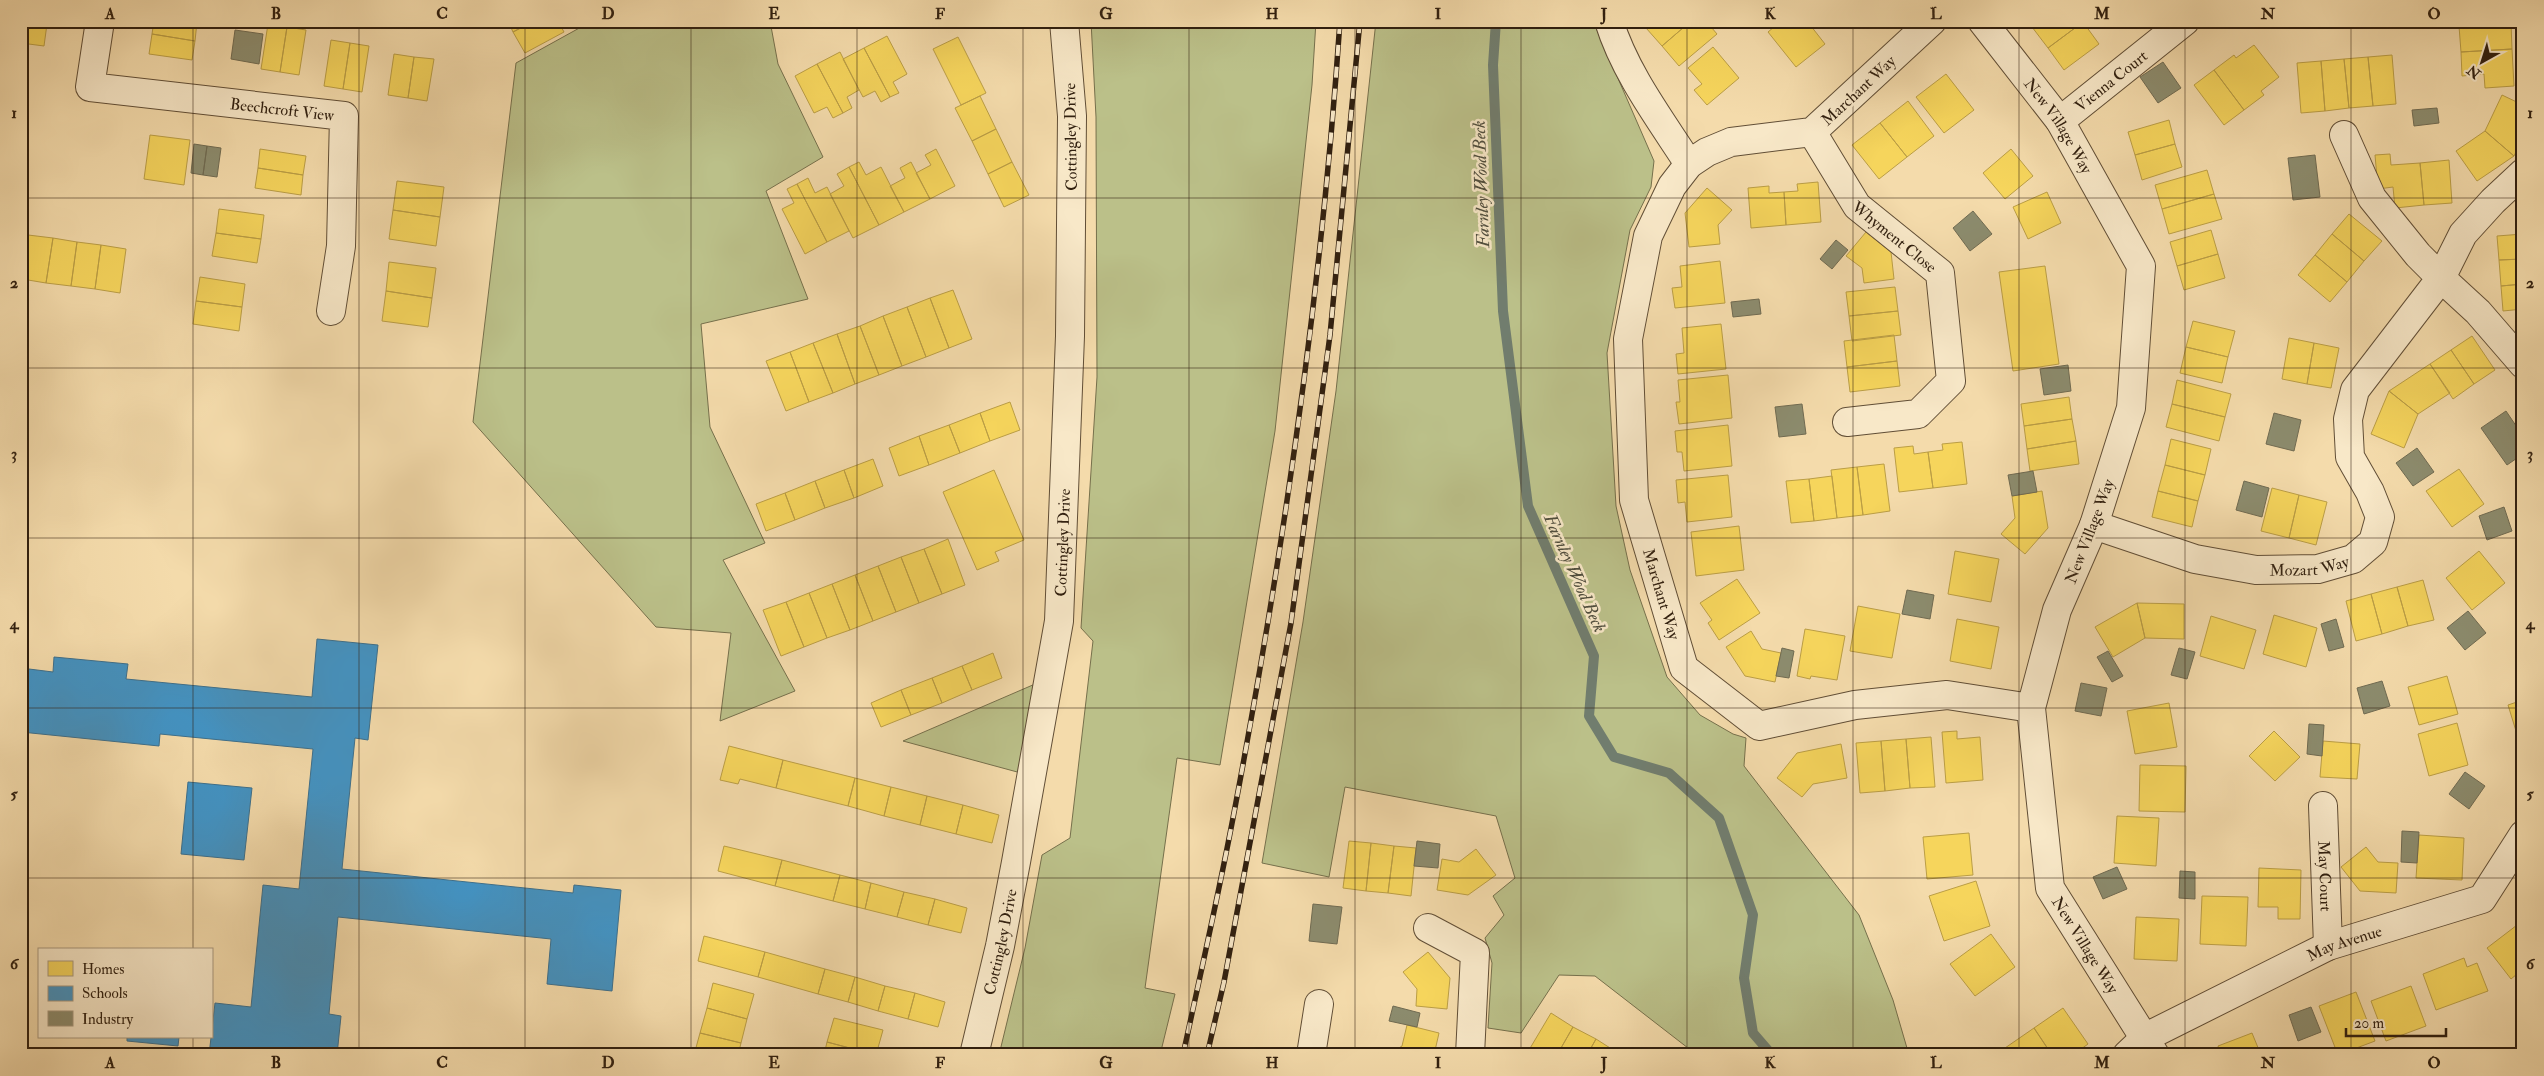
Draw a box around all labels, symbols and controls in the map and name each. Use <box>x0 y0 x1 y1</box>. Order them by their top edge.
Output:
text: A <box>104 4 116 24</box>
text: B <box>271 4 281 24</box>
text: C <box>436 4 448 24</box>
text: D <box>601 4 615 24</box>
text: E <box>768 4 780 24</box>
text: F <box>935 4 945 24</box>
text: G <box>1099 4 1113 24</box>
text: H <box>1265 4 1279 24</box>
text: I <box>1435 4 1442 24</box>
text: J <box>1600 4 1608 25</box>
text: K <box>1764 4 1776 24</box>
text: L <box>1930 4 1942 24</box>
text: M <box>2093 4 2110 24</box>
text: N <box>2260 4 2276 24</box>
text: O <box>2427 4 2441 24</box>
north arrow <box>2456 38 2506 88</box>
street label: Vienna Court <box>2071 46 2152 116</box>
street label: Marchant Way <box>1817 51 1901 130</box>
text: N <box>2464 61 2485 83</box>
street label: New Village Way <box>2019 74 2097 178</box>
street label: Cottingley Drive <box>1060 83 1082 191</box>
street label: Beechcroft View <box>229 94 336 126</box>
text: 1 <box>11 103 17 123</box>
text: 1 <box>2527 103 2533 123</box>
water label: Farnley Wood Beck <box>1468 120 1495 249</box>
street label: Whyment Close <box>1847 196 1941 278</box>
text: 2 <box>10 273 18 293</box>
text: 2 <box>2526 273 2534 293</box>
text: 3 <box>11 444 17 464</box>
text: 3 <box>2527 444 2533 464</box>
street label: New Village Way <box>2061 475 2119 587</box>
street label: Cottingley Drive <box>1051 488 1075 597</box>
water label: Farnley Wood Beck <box>1538 509 1611 636</box>
street label: Marchant Way <box>1638 546 1684 643</box>
street label: Mozart Way <box>2269 551 2352 581</box>
text: 4 <box>9 614 20 634</box>
text: 4 <box>2525 614 2536 634</box>
text: 5 <box>10 784 18 804</box>
text: 5 <box>2526 784 2534 804</box>
street label: May Court <box>2313 840 2336 912</box>
street label: Cottingley Drive <box>980 887 1022 997</box>
street label: New Village Way <box>2047 893 2123 998</box>
street label: May Avenue <box>2303 921 2385 966</box>
legend <box>38 948 212 1038</box>
text: 6 <box>10 954 20 974</box>
text: 6 <box>2526 954 2536 974</box>
text: Homes <box>82 960 124 979</box>
text: Schools <box>82 984 128 1003</box>
scale bar <box>2346 1006 2446 1038</box>
text: Industry <box>82 1010 133 1029</box>
text: 20 m <box>2354 1014 2384 1033</box>
text: A <box>104 1053 116 1073</box>
text: B <box>271 1053 281 1073</box>
text: C <box>436 1053 448 1073</box>
text: D <box>601 1053 615 1073</box>
text: E <box>768 1053 780 1073</box>
text: F <box>935 1053 945 1073</box>
text: G <box>1099 1053 1113 1073</box>
text: H <box>1265 1053 1279 1073</box>
text: I <box>1435 1053 1442 1073</box>
text: J <box>1600 1053 1608 1074</box>
text: K <box>1764 1053 1776 1073</box>
text: L <box>1930 1053 1942 1073</box>
text: M <box>2093 1053 2110 1073</box>
text: N <box>2260 1053 2276 1073</box>
text: O <box>2427 1053 2441 1073</box>

